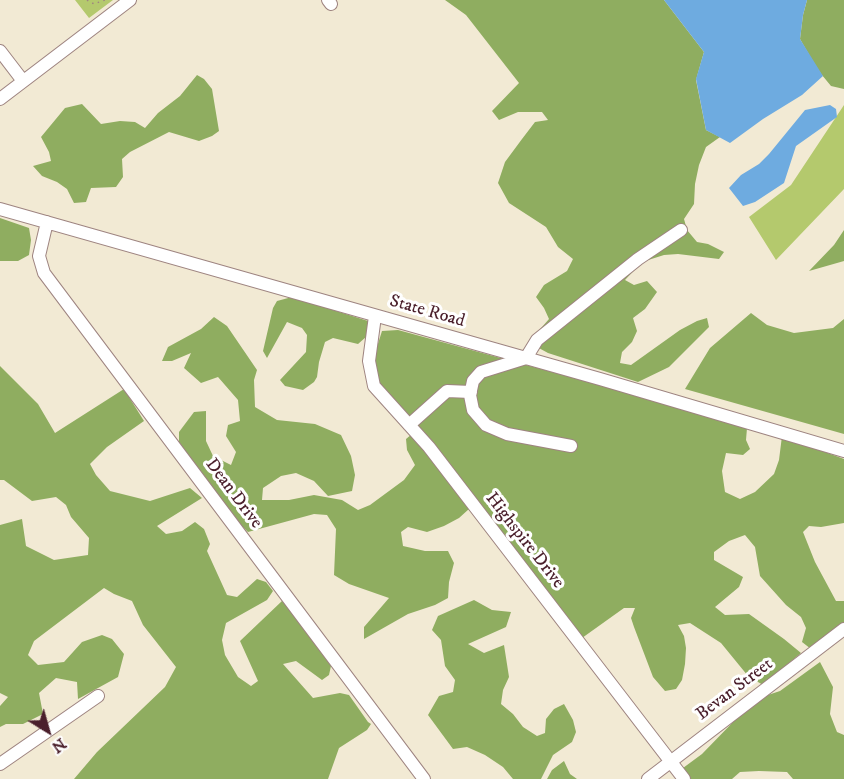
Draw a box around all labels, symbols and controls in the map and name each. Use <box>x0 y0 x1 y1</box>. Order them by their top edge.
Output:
street label: State Road <box>387 291 467 333</box>
street label: Dean Drive <box>200 455 266 533</box>
street label: Highspire Drive <box>480 489 568 593</box>
street label: Bevan Street <box>692 654 778 726</box>
north arrow <box>18 701 78 761</box>
text: N <box>48 733 70 757</box>

